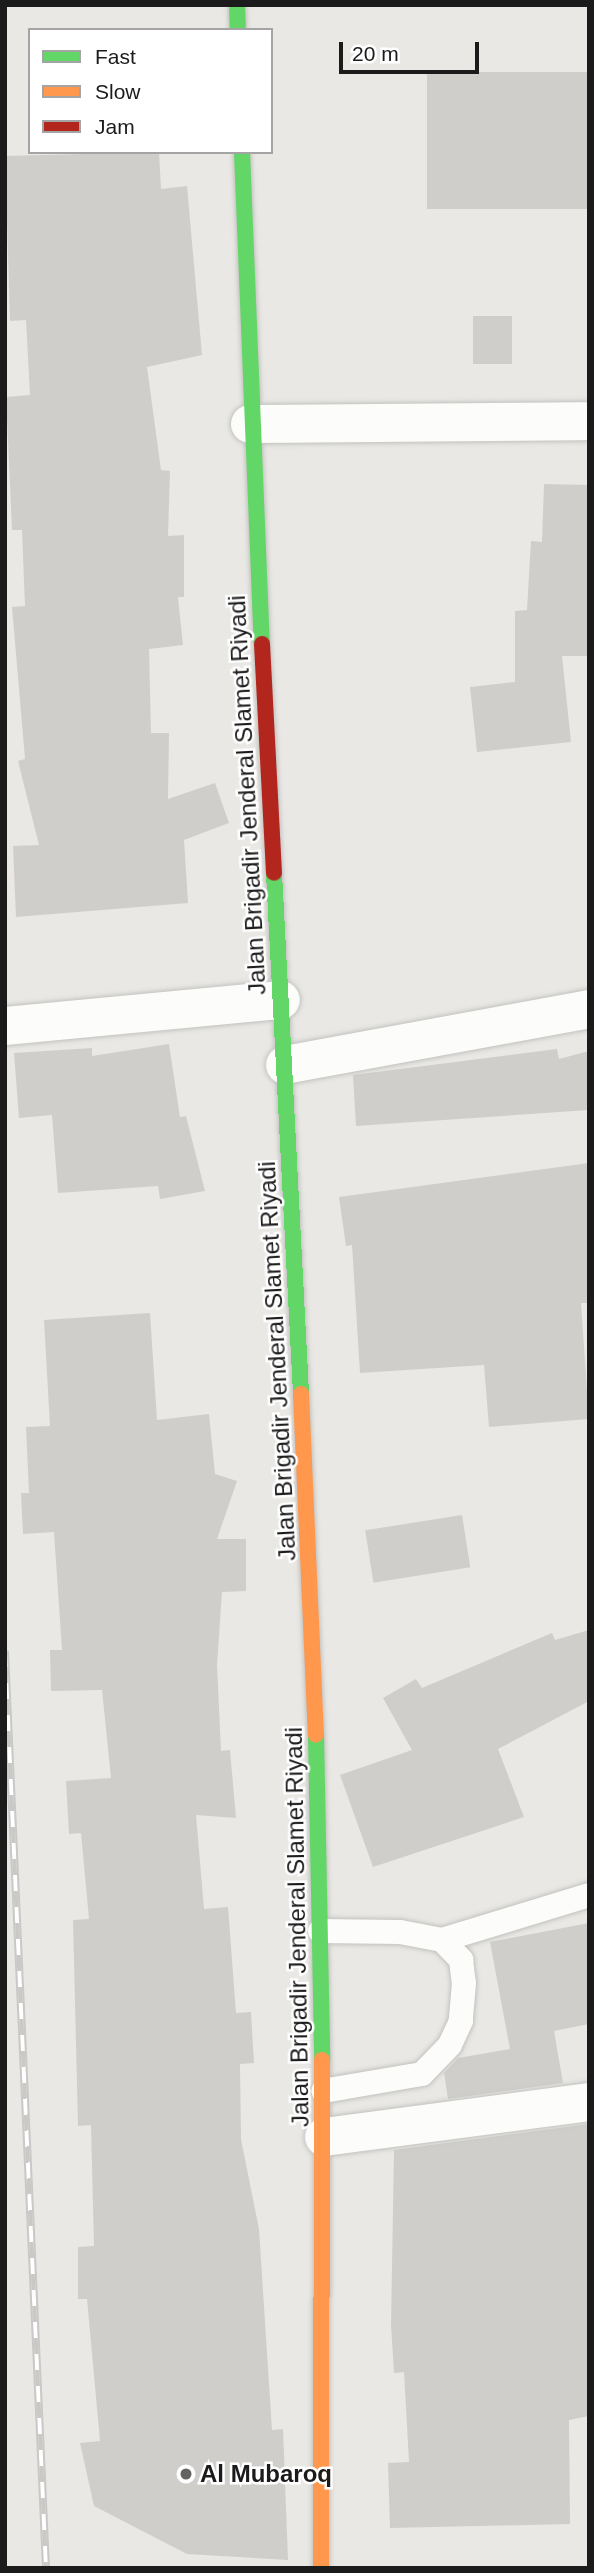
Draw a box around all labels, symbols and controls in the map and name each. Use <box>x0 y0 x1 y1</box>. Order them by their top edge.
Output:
legend <box>28 28 273 154</box>
scale bar <box>342 28 482 72</box>
text: 20 m <box>352 42 399 65</box>
text: Fast <box>95 45 136 68</box>
text: Slow <box>95 80 141 103</box>
text: Jam <box>95 115 135 138</box>
street label: Jalan Brigadir Jenderal Slamet Riyadi <box>222 594 272 996</box>
street label: Jalan Brigadir Jenderal Slamet Riyadi <box>252 1160 302 1562</box>
street label: Jalan Brigadir Jenderal Slamet Riyadi <box>279 1727 315 2127</box>
place label: Al Mubaroq <box>200 2460 332 2488</box>
marker: Al Mubaroq <box>178 2466 194 2482</box>

